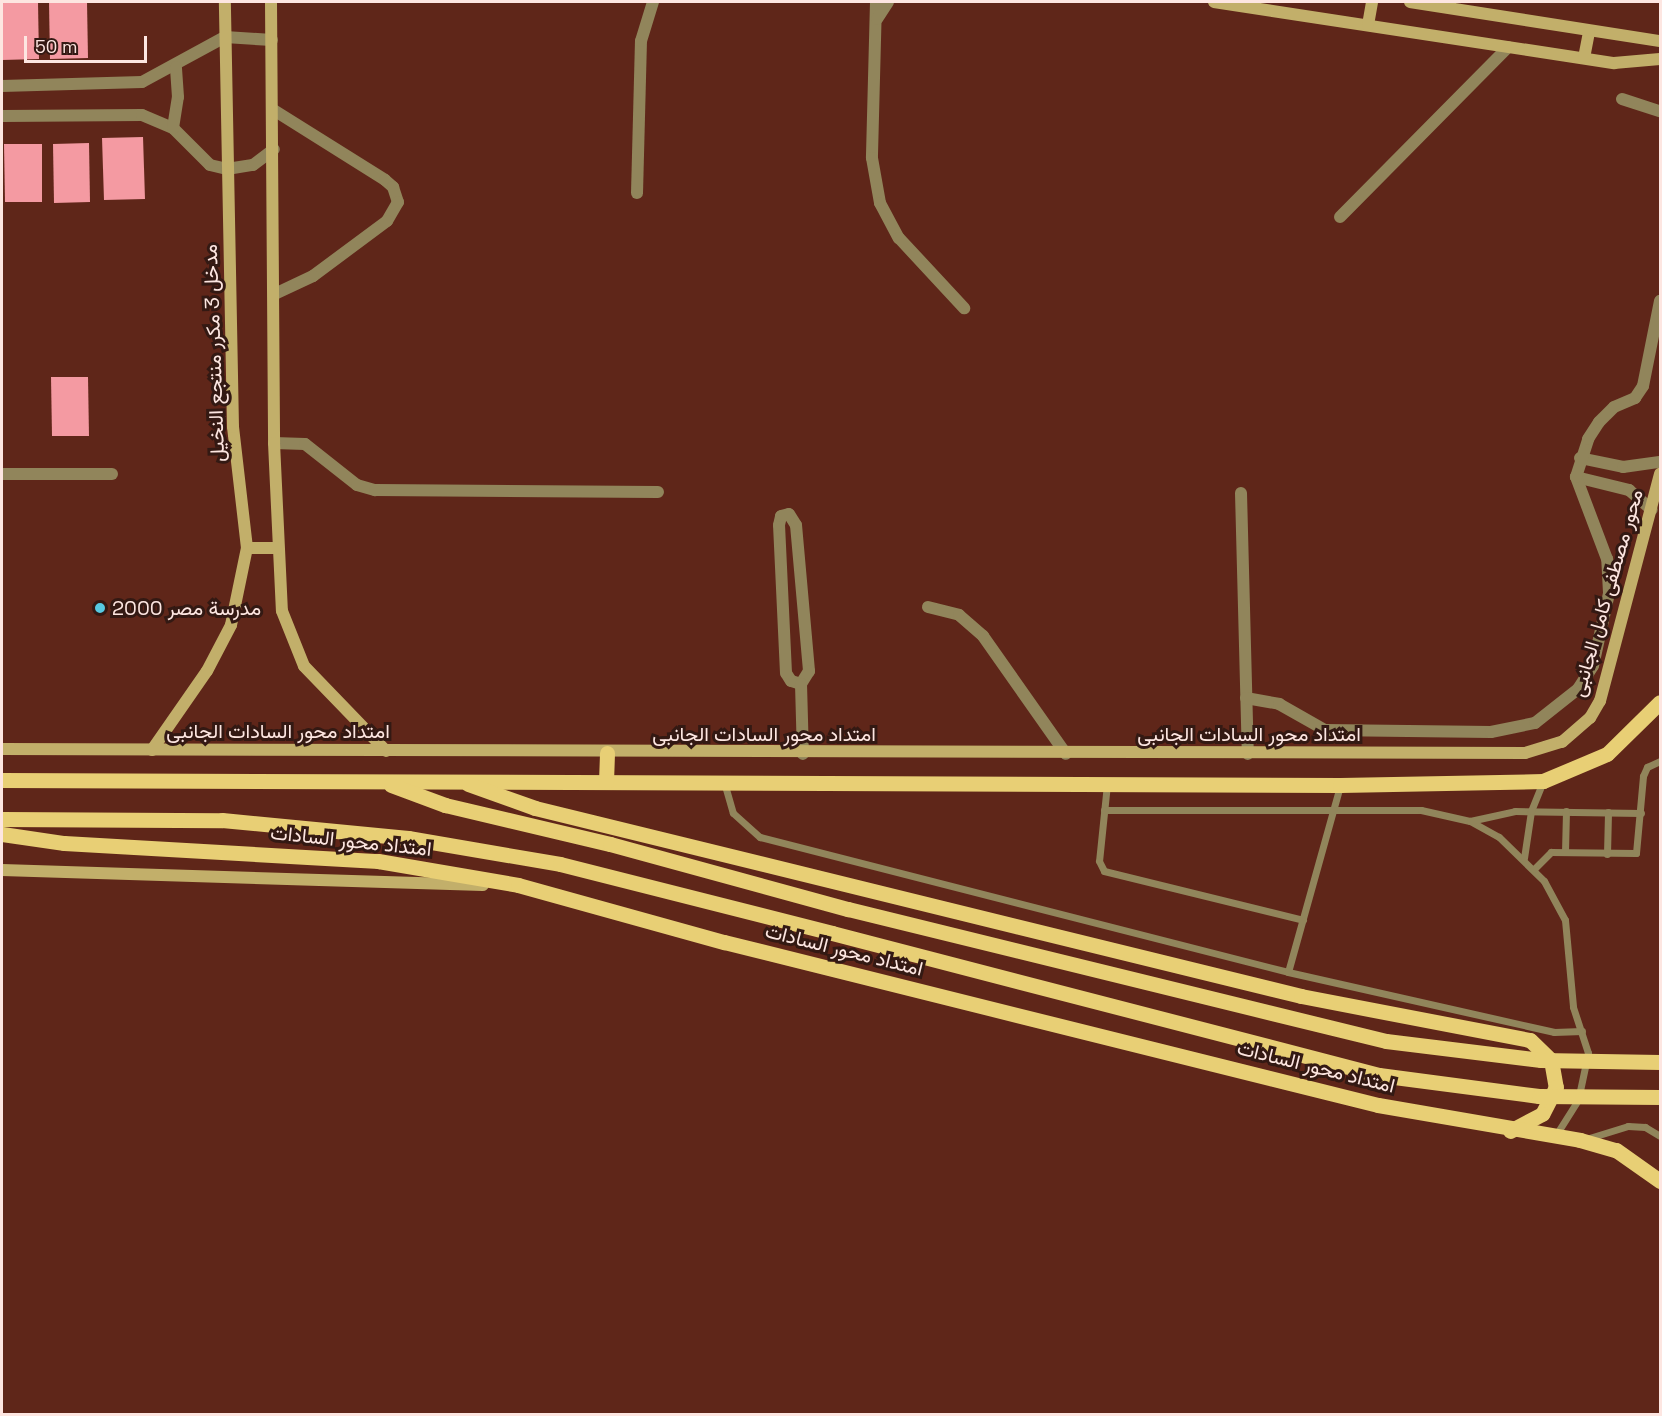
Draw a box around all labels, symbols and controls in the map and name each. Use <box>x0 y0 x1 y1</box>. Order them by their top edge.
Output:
scale bar <box>27 24 150 62</box>
text: 50 m <box>35 35 77 58</box>
street label: مدخل 3 مكرر منتجع النخيل <box>198 244 230 462</box>
street label: محور مصطفى كامل الجانبى <box>1566 487 1648 699</box>
place label: مدرسة مصر 2000 <box>112 596 261 620</box>
marker: مدرسة مصر 2000 <box>93 601 107 615</box>
street label: امتداد محور السادات الجانبى <box>166 719 390 743</box>
street label: امتداد محور السادات الجانبى <box>652 722 876 746</box>
street label: امتداد محور السادات الجانبى <box>1137 722 1361 746</box>
street label: امتداد محور السادات <box>269 821 433 861</box>
street label: امتداد محور السادات <box>763 919 925 981</box>
street label: امتداد محور السادات <box>1235 1036 1397 1098</box>

